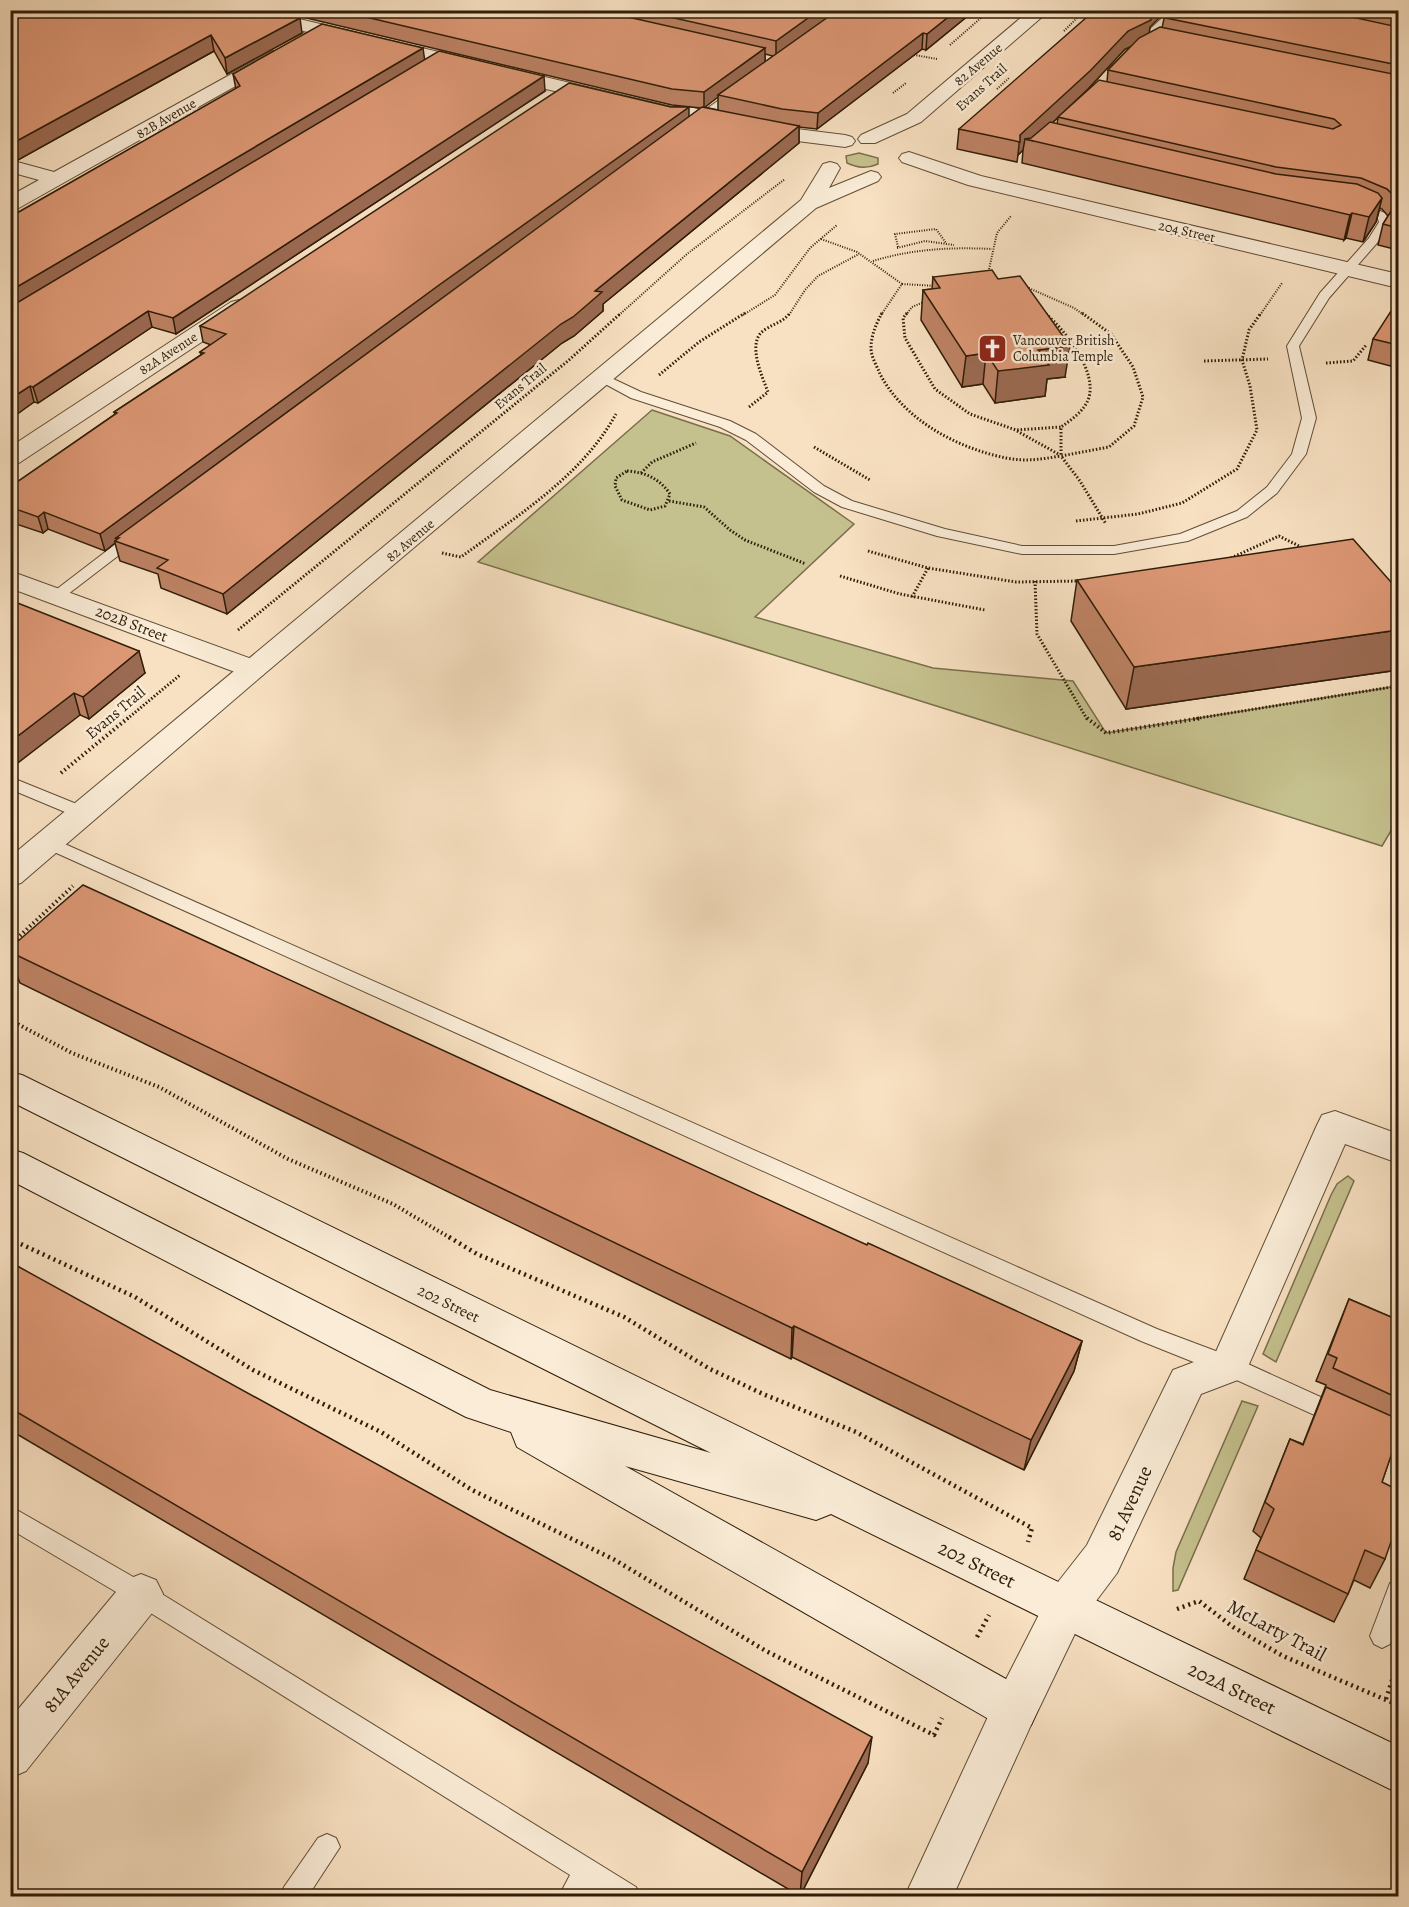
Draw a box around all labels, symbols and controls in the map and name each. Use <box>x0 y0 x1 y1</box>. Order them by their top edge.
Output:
street label: 82 Avenue <box>950 38 1007 90</box>
street label: Evans Trail <box>952 59 1011 115</box>
street label: 82B Avenue <box>133 94 200 143</box>
street label: 204 Street <box>1157 216 1217 247</box>
street label: 82A Avenue <box>135 327 201 379</box>
place label: Vancouver British Columbia Temple <box>1012 331 1115 366</box>
church icon: Vancouver British Columbia Temple <box>976 332 1008 364</box>
street label: Evans Trail <box>490 359 551 414</box>
street label: 82 Avenue <box>382 514 439 566</box>
street label: 202B Street <box>92 600 171 648</box>
street label: Evans Trail <box>81 681 150 744</box>
street label: 202 Street <box>414 1279 483 1328</box>
street label: 81 Avenue <box>1100 1461 1159 1545</box>
street label: 202 Street <box>934 1534 1020 1595</box>
street label: McLarty Trail <box>1222 1593 1331 1668</box>
street label: 81A Avenue <box>37 1630 116 1718</box>
street label: 202A Street <box>1183 1656 1281 1721</box>

